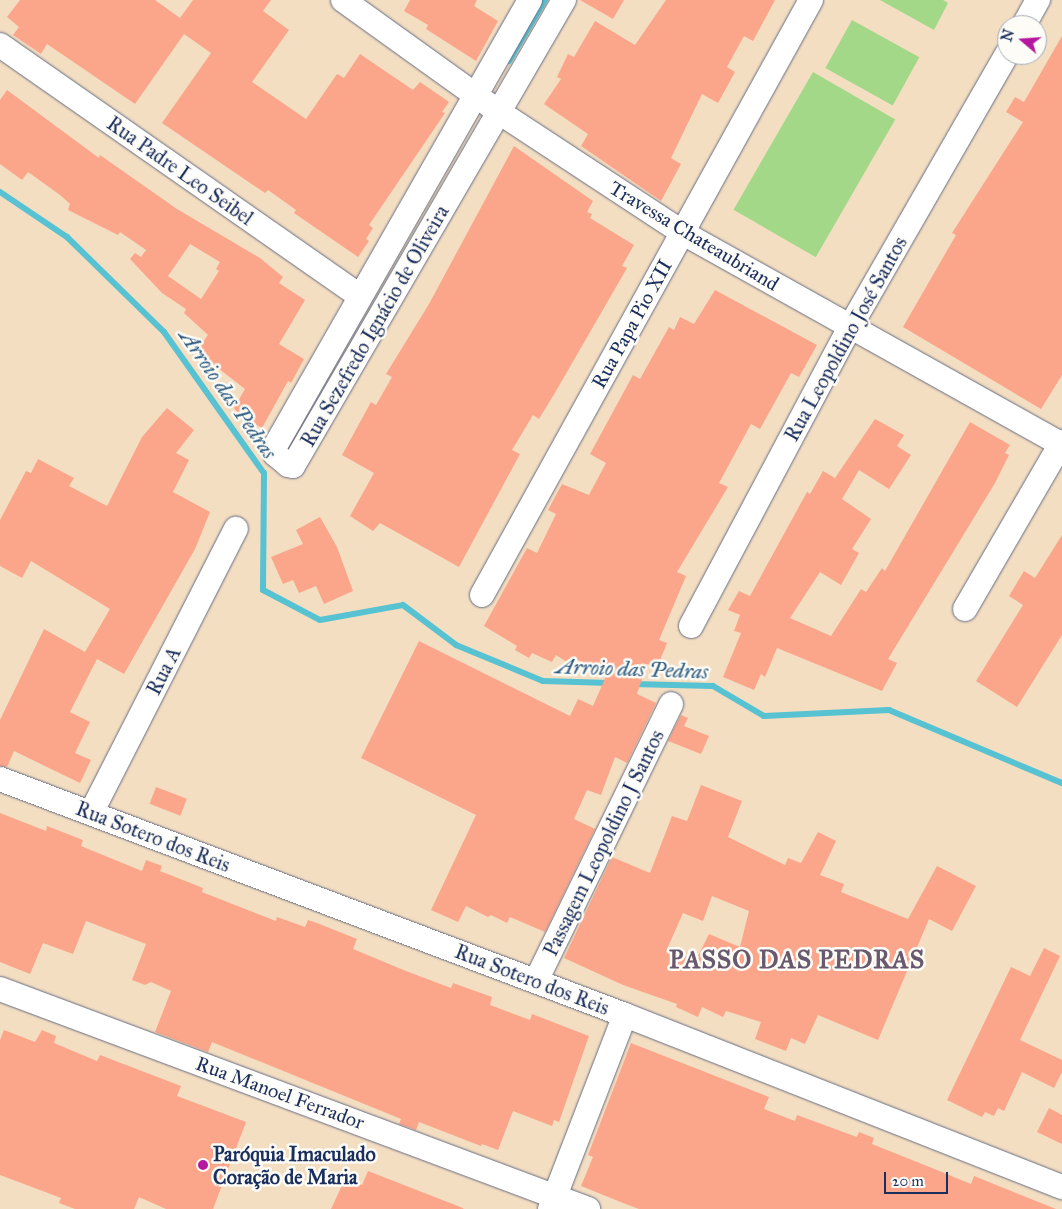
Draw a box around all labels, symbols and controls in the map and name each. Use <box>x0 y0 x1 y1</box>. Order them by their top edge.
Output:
north arrow <box>997 15 1047 65</box>
text: N <box>998 27 1018 44</box>
street label: Rua Padre Leo Seibel <box>102 111 258 231</box>
street label: Travessa Chateaubriand <box>605 176 783 296</box>
street label: Rua Sezefredo Ignácio de Oliveira <box>296 201 454 451</box>
street label: Rua Leopoldino José Santos <box>780 233 912 445</box>
street label: Rua Papa Pio XII <box>587 255 677 393</box>
water label: Arroio das Pedras <box>174 324 282 464</box>
street label: Rua A <box>142 643 186 699</box>
water label: Arroio das Pedras <box>555 654 709 684</box>
street label: Passagem Leopoldino J Santos <box>539 726 669 960</box>
street label: Rua Sotero dos Reis <box>72 797 234 877</box>
street label: Rua Sotero dos Reis <box>451 940 613 1020</box>
district label: PASSO DAS PEDRAS <box>667 945 927 975</box>
street label: Rua Manoel Ferrador <box>192 1051 368 1135</box>
place label: Paróquia Imaculado Coração de Maria <box>213 1142 376 1189</box>
marker: Paróquia Imaculado Coração de Maria <box>197 1159 209 1171</box>
scale bar <box>887 1162 951 1194</box>
text: 20 m <box>892 1172 924 1190</box>

